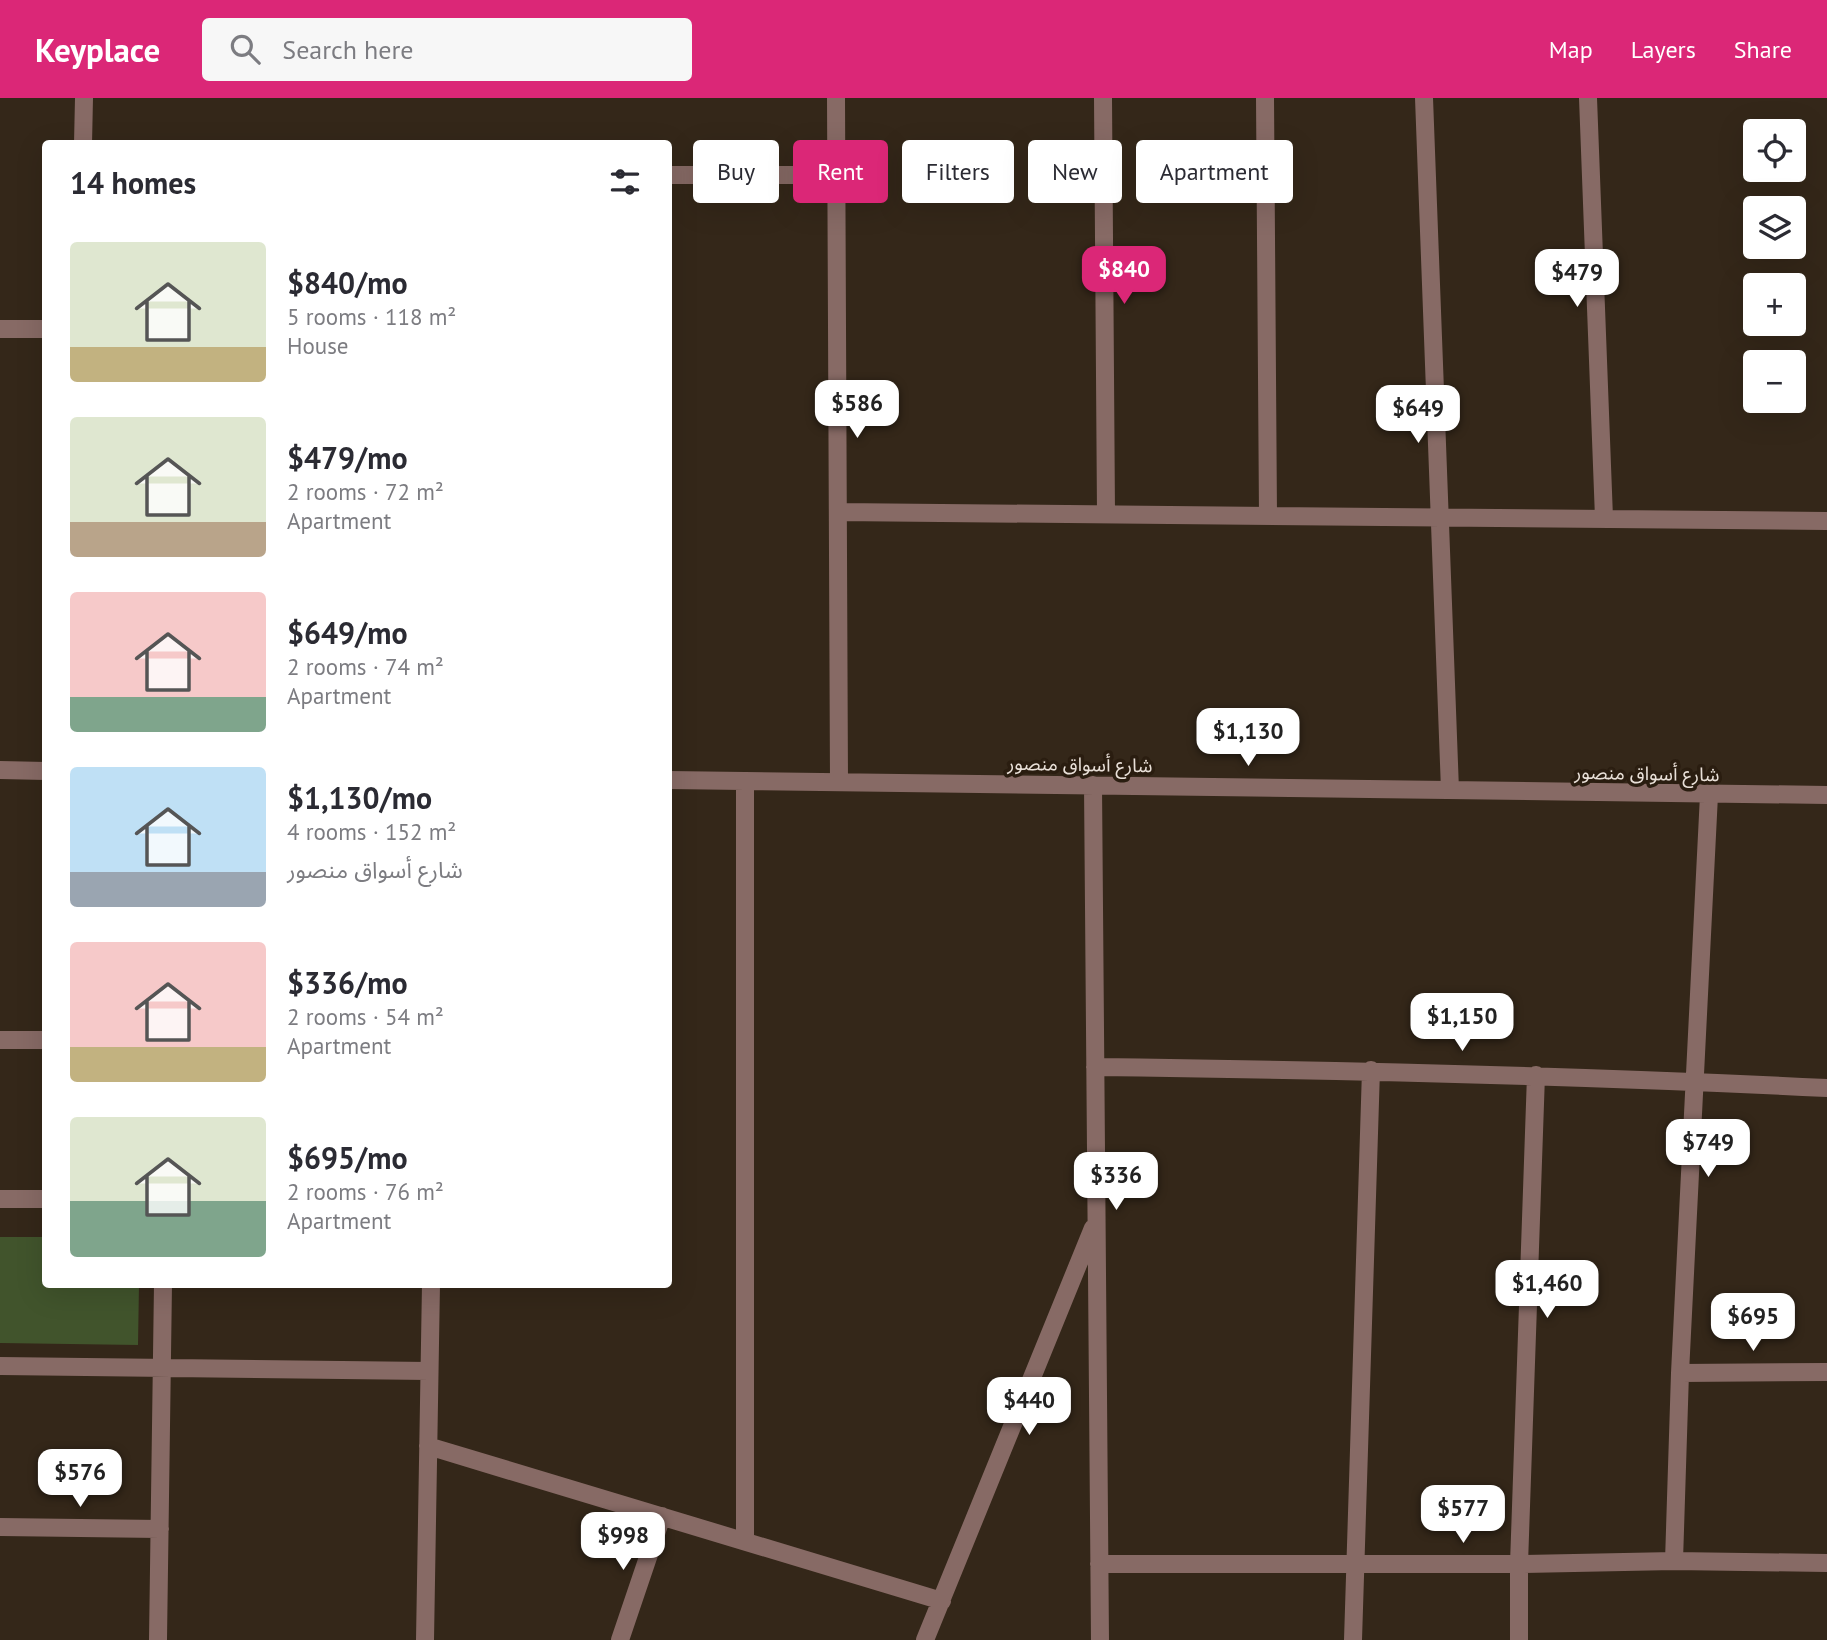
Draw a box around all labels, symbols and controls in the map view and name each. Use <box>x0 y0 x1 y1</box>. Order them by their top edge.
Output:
search box <box>202 18 692 81</box>
text: Keyplace <box>35 28 160 71</box>
icon: search <box>226 30 264 68</box>
text: Search here <box>282 33 413 66</box>
text: Map <box>1549 34 1593 65</box>
text: Layers <box>1631 34 1696 65</box>
text: Share <box>1734 34 1792 65</box>
map controls <box>1743 119 1806 413</box>
button: locate <box>1743 119 1806 182</box>
chip: Buy <box>693 140 779 203</box>
chip: Rent <box>793 140 888 203</box>
chip: Filters <box>902 140 1014 203</box>
chip: New <box>1028 140 1122 203</box>
chip: Apartment <box>1136 140 1293 203</box>
text: 14 homes <box>70 163 196 202</box>
icon: filters <box>606 163 644 201</box>
button: layers <box>1743 196 1806 259</box>
pin: $840 <box>1083 246 1165 306</box>
pin: $479 <box>1536 250 1618 309</box>
text: $840 <box>1098 254 1150 283</box>
text: $479 <box>1551 257 1603 286</box>
text: $840/mo <box>287 263 408 302</box>
icon: home <box>126 270 210 354</box>
button: + <box>1743 273 1806 336</box>
text: 5 rooms · 118 m² <box>287 302 456 331</box>
text: House <box>287 331 349 360</box>
button: − <box>1743 350 1806 413</box>
pin: $586 <box>816 380 898 440</box>
pin: $649 <box>1377 386 1459 445</box>
text: $586 <box>831 388 883 417</box>
text: $649 <box>1392 393 1444 422</box>
text: $479/mo <box>287 438 408 477</box>
icon: home <box>126 445 210 529</box>
text: 2 rooms · 72 m² <box>287 477 444 506</box>
text: Apartment <box>287 506 391 535</box>
text: $649/mo <box>287 613 408 652</box>
icon: home <box>126 620 210 704</box>
text: 2 rooms · 74 m² <box>287 652 444 681</box>
text: Apartment <box>287 681 391 710</box>
pin: $1,130 <box>1191 708 1305 768</box>
text: $1,130 <box>1212 716 1284 745</box>
street label: شارع أسواق منصور <box>1006 751 1153 779</box>
street label: شارع أسواق منصور <box>1573 760 1720 788</box>
text: $1,130/mo <box>287 778 432 817</box>
icon: home <box>126 795 210 879</box>
text: 4 rooms · 152 m² <box>287 817 456 846</box>
text: شارع أسواق منصور <box>287 855 463 884</box>
text: $336/mo <box>287 963 408 1002</box>
icon: home <box>126 970 210 1054</box>
pin: $1,150 <box>1405 993 1519 1053</box>
text: $1,150 <box>1426 1001 1498 1030</box>
text: 2 rooms · 54 m² <box>287 1002 444 1031</box>
text: Apartment <box>287 1031 391 1060</box>
pin: $749 <box>1667 1119 1749 1179</box>
text: $749 <box>1682 1127 1734 1156</box>
text: $695/mo <box>287 1138 408 1177</box>
icon: home <box>126 1145 210 1229</box>
pin: $336 <box>1075 1152 1157 1212</box>
text: $336 <box>1090 1160 1142 1189</box>
text: 2 rooms · 76 m² <box>287 1177 444 1206</box>
text: Apartment <box>287 1206 391 1235</box>
pin: $1,460 <box>1490 1260 1604 1320</box>
text: $1,460 <box>1511 1268 1583 1297</box>
pin: $695 <box>1712 1294 1794 1353</box>
text: $695 <box>1727 1301 1779 1330</box>
pin: $440 <box>988 1378 1070 1437</box>
text: $440 <box>1003 1385 1055 1414</box>
pin: $576 <box>39 1450 121 1509</box>
text: $576 <box>54 1457 106 1486</box>
pin: $577 <box>1422 1486 1504 1545</box>
text: $577 <box>1437 1493 1489 1522</box>
pin: $998 <box>582 1512 664 1572</box>
text: $998 <box>597 1520 649 1549</box>

